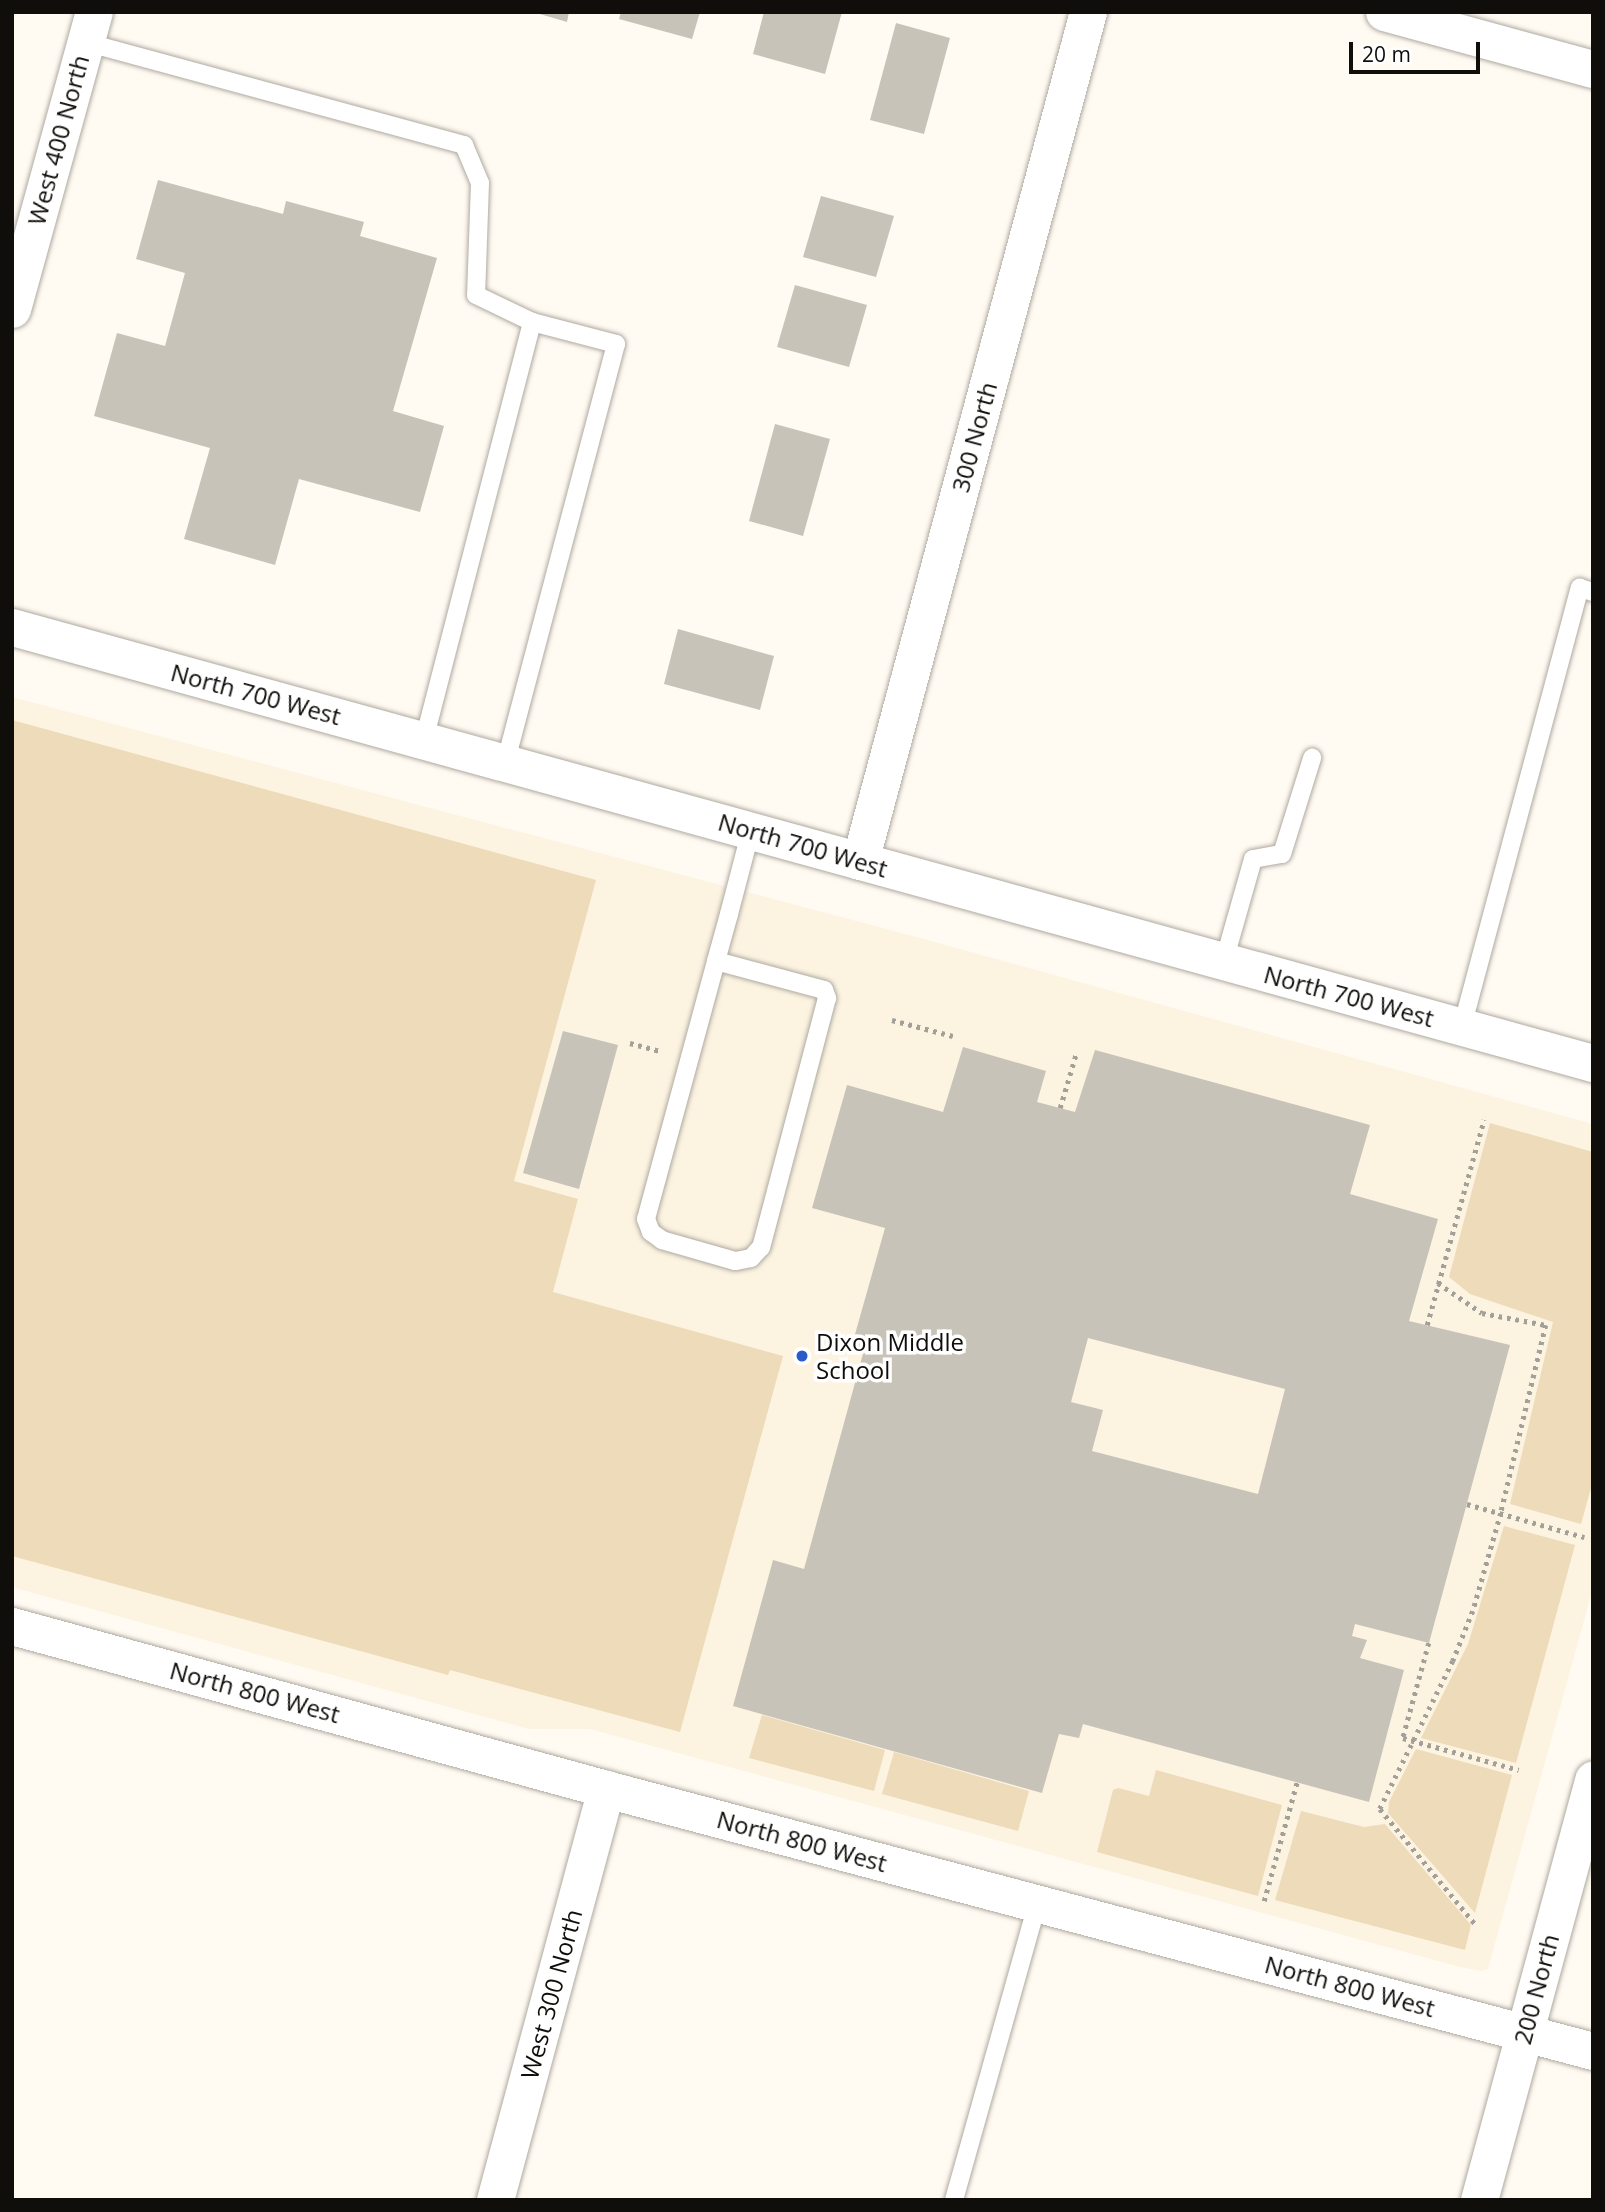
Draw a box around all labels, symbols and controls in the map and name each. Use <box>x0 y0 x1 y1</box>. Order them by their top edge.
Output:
scale bar <box>1353 28 1484 72</box>
text: 20 m <box>1362 40 1411 68</box>
street label: West 400 North <box>21 52 95 228</box>
street label: 300 North <box>945 379 1003 495</box>
street label: North 700 West <box>168 657 344 731</box>
street label: North 700 West <box>715 807 891 883</box>
street label: North 700 West <box>1261 959 1437 1033</box>
place label: Dixon Middle School <box>816 1328 964 1384</box>
marker: Dixon Middle School <box>794 1348 810 1364</box>
street label: North 800 West <box>167 1655 343 1729</box>
street label: North 800 West <box>714 1804 890 1878</box>
street label: West 300 North <box>514 1906 588 2082</box>
street label: 200 North <box>1507 1931 1565 2047</box>
street label: North 800 West <box>1262 1949 1438 2023</box>

